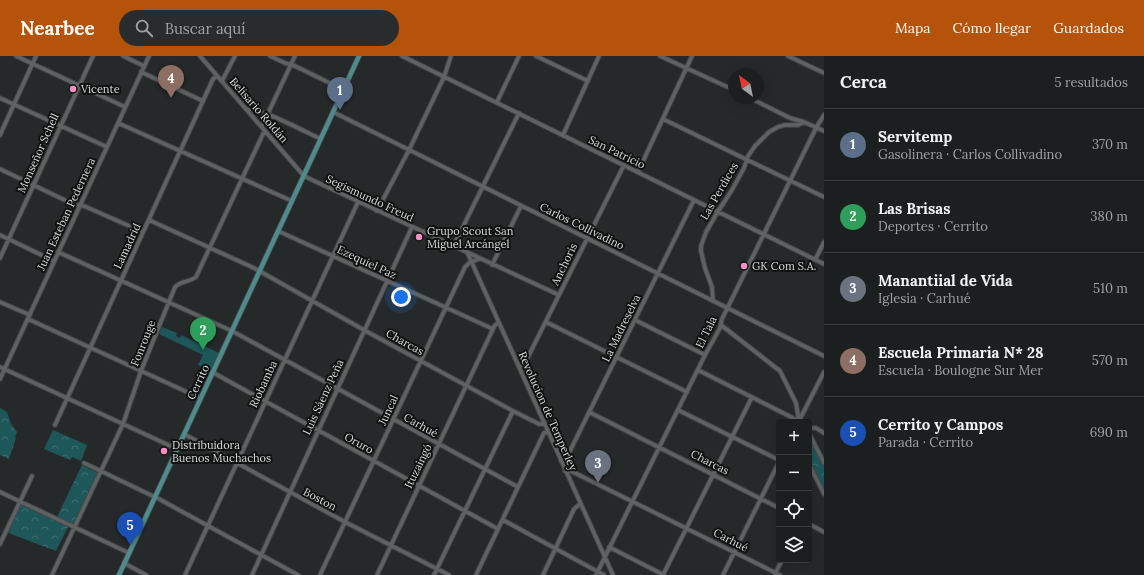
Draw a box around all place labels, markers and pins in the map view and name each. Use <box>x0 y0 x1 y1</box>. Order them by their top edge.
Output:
pin: 4 <box>158 65 184 98</box>
pin: 1 <box>327 77 353 110</box>
place label: Vicente <box>80 82 120 96</box>
marker: Vicente <box>68 84 78 94</box>
place label: Grupo Scout San Miguel Arcángel <box>427 224 514 251</box>
marker: Grupo Scout San Miguel Arcángel <box>414 232 424 242</box>
place label: GK Com S.A. <box>752 259 816 273</box>
marker: GK Com S.A. <box>739 261 749 271</box>
pin: 2 <box>190 317 216 350</box>
place label: Distribuidora Buenos Muchachos <box>172 438 271 465</box>
marker: Distribuidora Buenos Muchachos <box>159 446 169 456</box>
pin: 3 <box>585 450 611 483</box>
pin: 5 <box>117 512 143 545</box>

